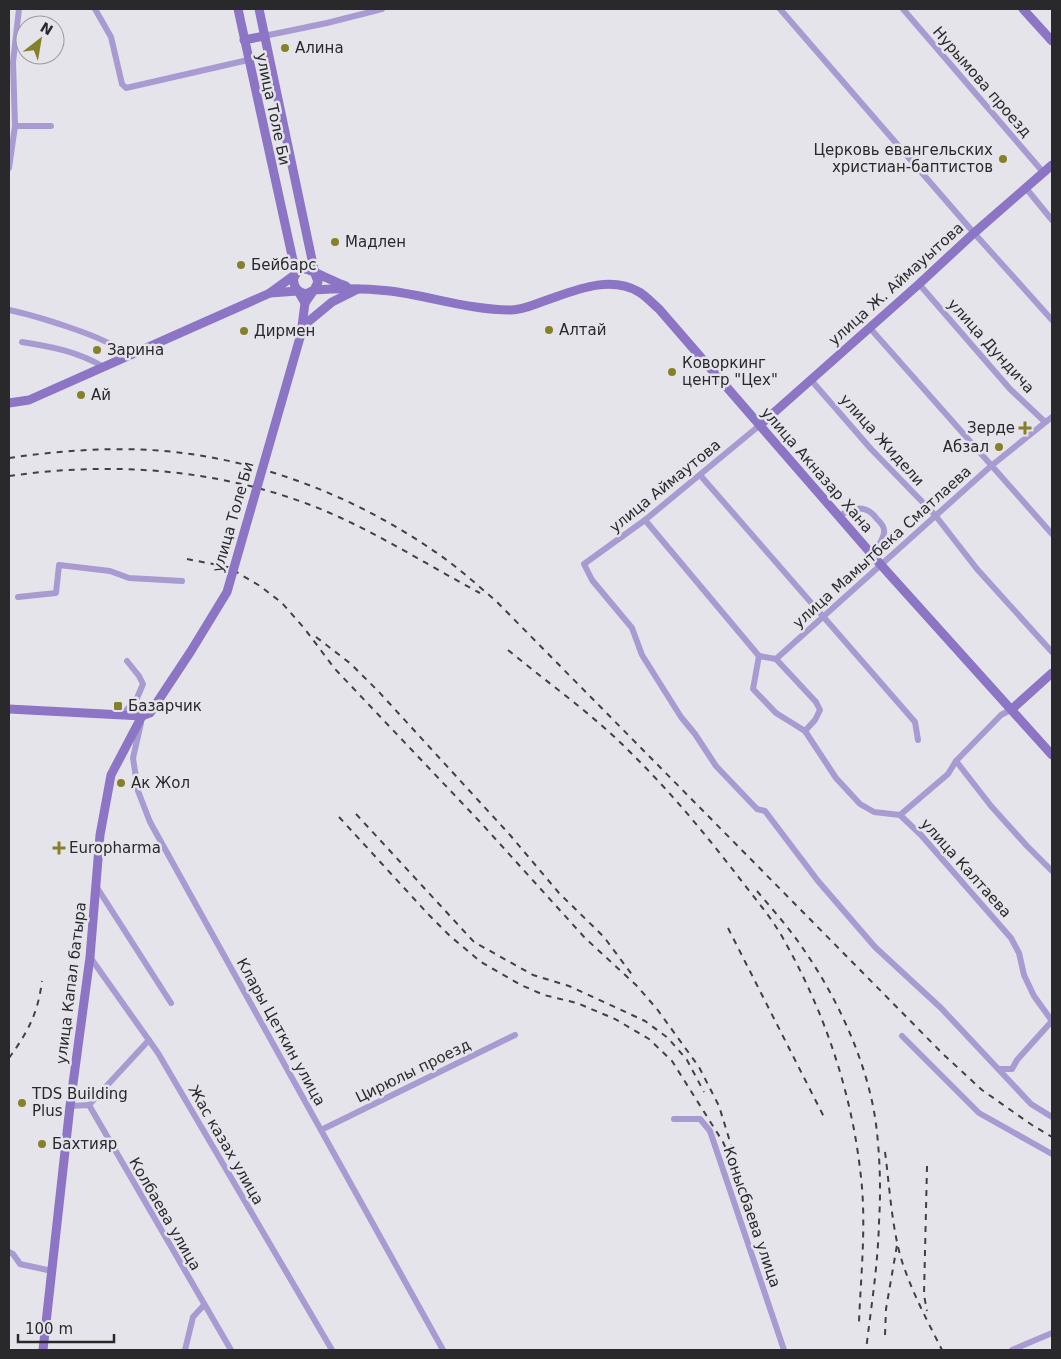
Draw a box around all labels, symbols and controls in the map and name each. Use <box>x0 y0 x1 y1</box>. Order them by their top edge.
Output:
north arrow <box>15 15 65 65</box>
text: N <box>38 19 56 39</box>
street label: Нурымова проезд <box>929 23 1035 141</box>
place label: Алина <box>295 39 344 57</box>
marker: Алина <box>279 42 291 54</box>
street label: улица Толе Би <box>252 51 294 167</box>
place label: Церковь евангельских христиан-баптистов <box>813 141 993 176</box>
marker: Церковь евангельских христиан-баптистов <box>997 153 1009 165</box>
street label: улица Ж. Аймауытова <box>825 219 967 349</box>
place label: Мадлен <box>345 233 406 251</box>
marker: Мадлен <box>329 236 341 248</box>
place label: Бейбарс <box>251 256 316 274</box>
marker: Бейбарс <box>235 259 247 271</box>
street label: улица Дундича <box>944 295 1038 397</box>
place label: Алтай <box>559 321 607 339</box>
place label: Дирмен <box>254 322 315 340</box>
marker: Алтай <box>543 324 555 336</box>
marker: Дирмен <box>238 325 250 337</box>
place label: Зарина <box>107 341 164 359</box>
marker: Зарина <box>91 344 103 356</box>
place label: Коворкинг центр "Цех" <box>682 354 778 389</box>
marker: Коворкинг центр "Цех" <box>666 366 678 378</box>
place label: Ай <box>91 386 111 404</box>
marker: Ай <box>75 389 87 401</box>
street label: улица Жидели <box>836 390 928 490</box>
street label: улица Акназар Хана <box>758 403 876 537</box>
place label: Зерде <box>967 419 1015 437</box>
marker: Зерде <box>1019 422 1031 434</box>
street label: улица Аймаутова <box>606 436 724 536</box>
place label: Абзал <box>943 438 989 456</box>
marker: Абзал <box>993 441 1005 453</box>
street label: улица Толе Би <box>209 460 257 574</box>
street label: улица Мамытбека Сматлаева <box>789 462 975 632</box>
place label: Базарчик <box>128 697 202 715</box>
marker: Базарчик <box>112 700 124 712</box>
place label: Ак Жол <box>131 774 190 792</box>
marker: Ак Жол <box>115 777 127 789</box>
street label: улица Калтаева <box>917 815 1015 921</box>
place label: Europharma <box>69 839 161 857</box>
marker: Europharma <box>53 842 65 854</box>
street label: улица Капал батыра <box>52 901 90 1065</box>
street label: Клары Цеткин улица <box>233 955 329 1109</box>
street label: Цирюлы проезд <box>353 1035 473 1107</box>
street label: Жас казах улица <box>184 1082 268 1208</box>
place label: TDS Building Plus <box>31 1085 128 1120</box>
marker: TDS Building Plus <box>16 1097 28 1109</box>
place label: Бахтияр <box>52 1135 117 1153</box>
marker: Бахтияр <box>36 1138 48 1150</box>
street label: Конысбаева улица <box>719 1144 785 1290</box>
street label: Колбаева улица <box>125 1154 205 1274</box>
scale bar <box>18 1312 114 1344</box>
text: 100 m <box>25 1320 73 1338</box>

